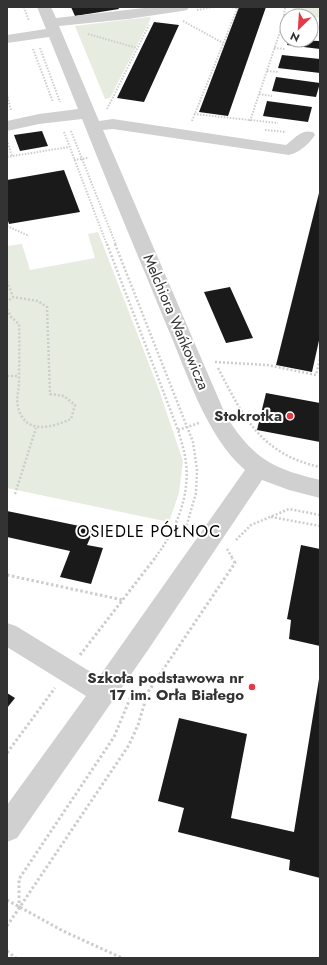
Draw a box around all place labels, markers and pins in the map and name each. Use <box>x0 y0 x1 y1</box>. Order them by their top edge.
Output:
place label: Stokrotka <box>214 405 282 427</box>
marker: Stokrotka <box>285 411 295 421</box>
place label: Szkoła podstawowa nr 17 im. Orła Białego <box>87 667 245 706</box>
marker: Szkoła podstawowa nr 17 im. Orła Białego <box>247 682 257 692</box>

